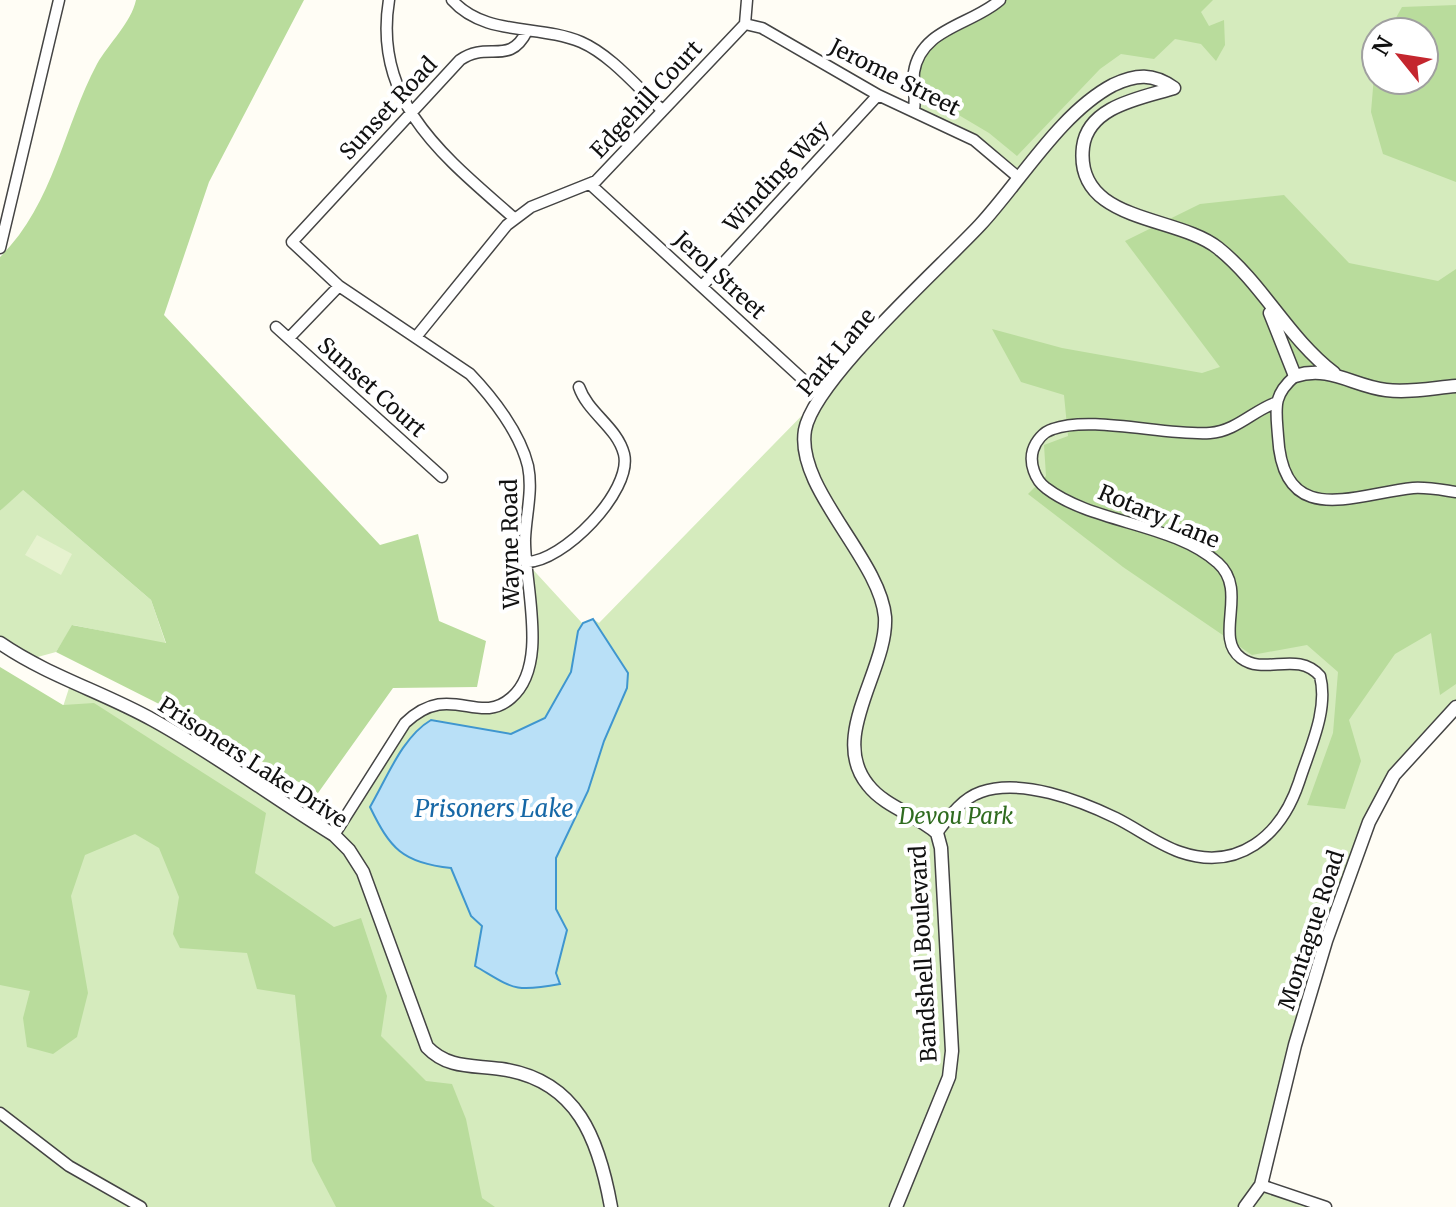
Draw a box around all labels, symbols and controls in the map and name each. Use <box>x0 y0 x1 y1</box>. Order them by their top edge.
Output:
north arrow <box>1360 16 1440 96</box>
text: N <box>1366 31 1399 61</box>
street label: Jerome Street <box>824 32 965 122</box>
street label: Edgehill Court <box>584 34 708 164</box>
street label: Sunset Road <box>333 51 443 165</box>
street label: Winding Way <box>717 114 835 238</box>
street label: Jerol Street <box>667 225 772 325</box>
street label: Park Lane <box>791 302 881 402</box>
street label: Sunset Court <box>312 331 432 443</box>
street label: Rotary Lane <box>1094 478 1224 554</box>
street label: Wayne Road <box>495 479 525 610</box>
street label: Prisoners Lake Drive <box>153 690 353 834</box>
water label: Prisoners Lake <box>414 793 574 824</box>
park label: Devou Park <box>898 802 1013 830</box>
street label: Bandshell Boulevard <box>903 845 943 1063</box>
street label: Montague Road <box>1272 847 1350 1013</box>

